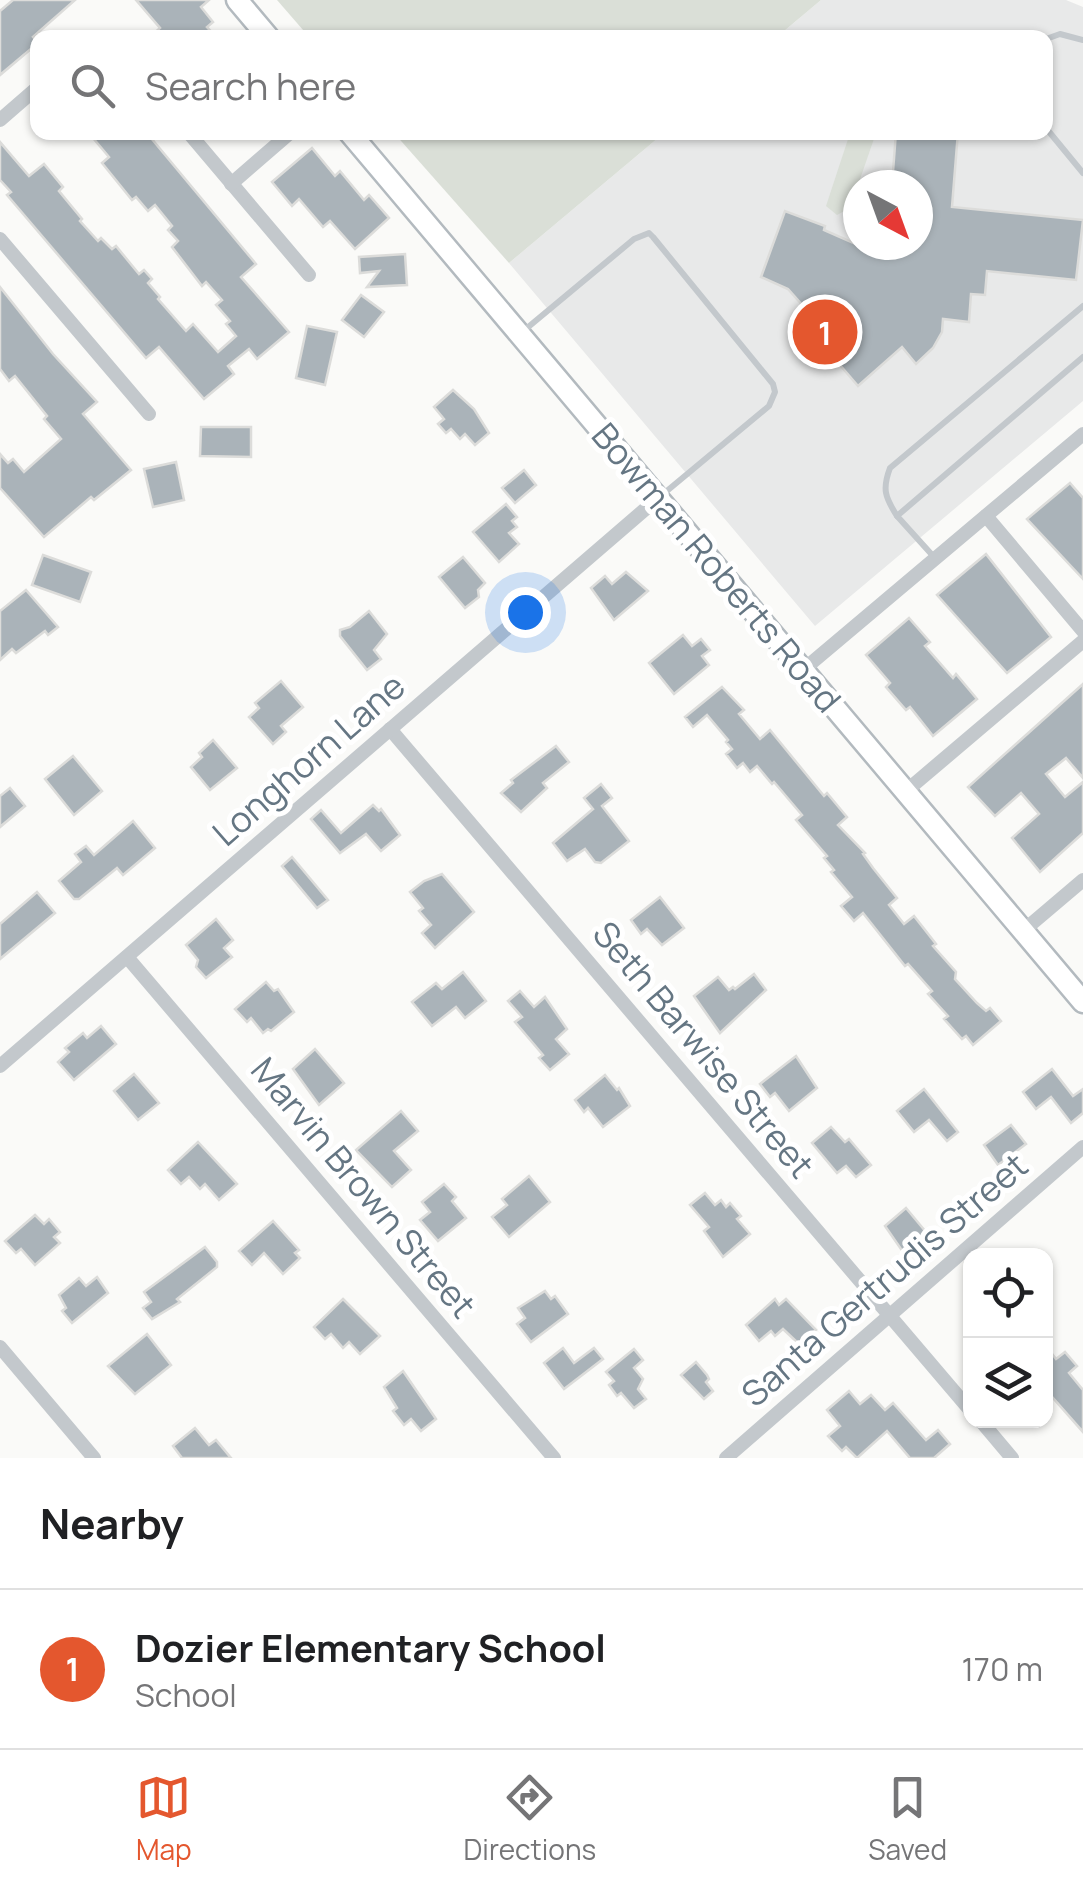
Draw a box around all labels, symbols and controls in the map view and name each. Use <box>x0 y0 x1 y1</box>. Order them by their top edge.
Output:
search box <box>30 30 1053 140</box>
icon: search <box>65 58 120 113</box>
text: Search here <box>145 59 356 111</box>
north arrow <box>843 170 933 260</box>
pin: 1 <box>792 294 858 370</box>
street label: Bowman Roberts Road <box>581 412 852 722</box>
your location <box>500 587 551 638</box>
street label: Longhorn Lane <box>202 662 415 856</box>
street label: Seth Barwise Street <box>582 911 825 1188</box>
street label: Marvin Brown Street <box>240 1047 487 1328</box>
street label: Santa Gertrudis Street <box>731 1142 1038 1417</box>
map controls <box>963 1248 1053 1428</box>
button: locate <box>963 1248 1053 1338</box>
button: layers <box>963 1338 1053 1428</box>
text: Nearby <box>40 1494 184 1552</box>
text: Dozier Elementary School <box>135 1621 606 1673</box>
text: 1 <box>65 1647 80 1691</box>
text: 170 m <box>961 1647 1043 1691</box>
text: School <box>135 1673 237 1717</box>
tab: Map <box>136 1770 192 1868</box>
tab: Directions <box>464 1770 596 1868</box>
tab: Saved <box>868 1770 947 1868</box>

